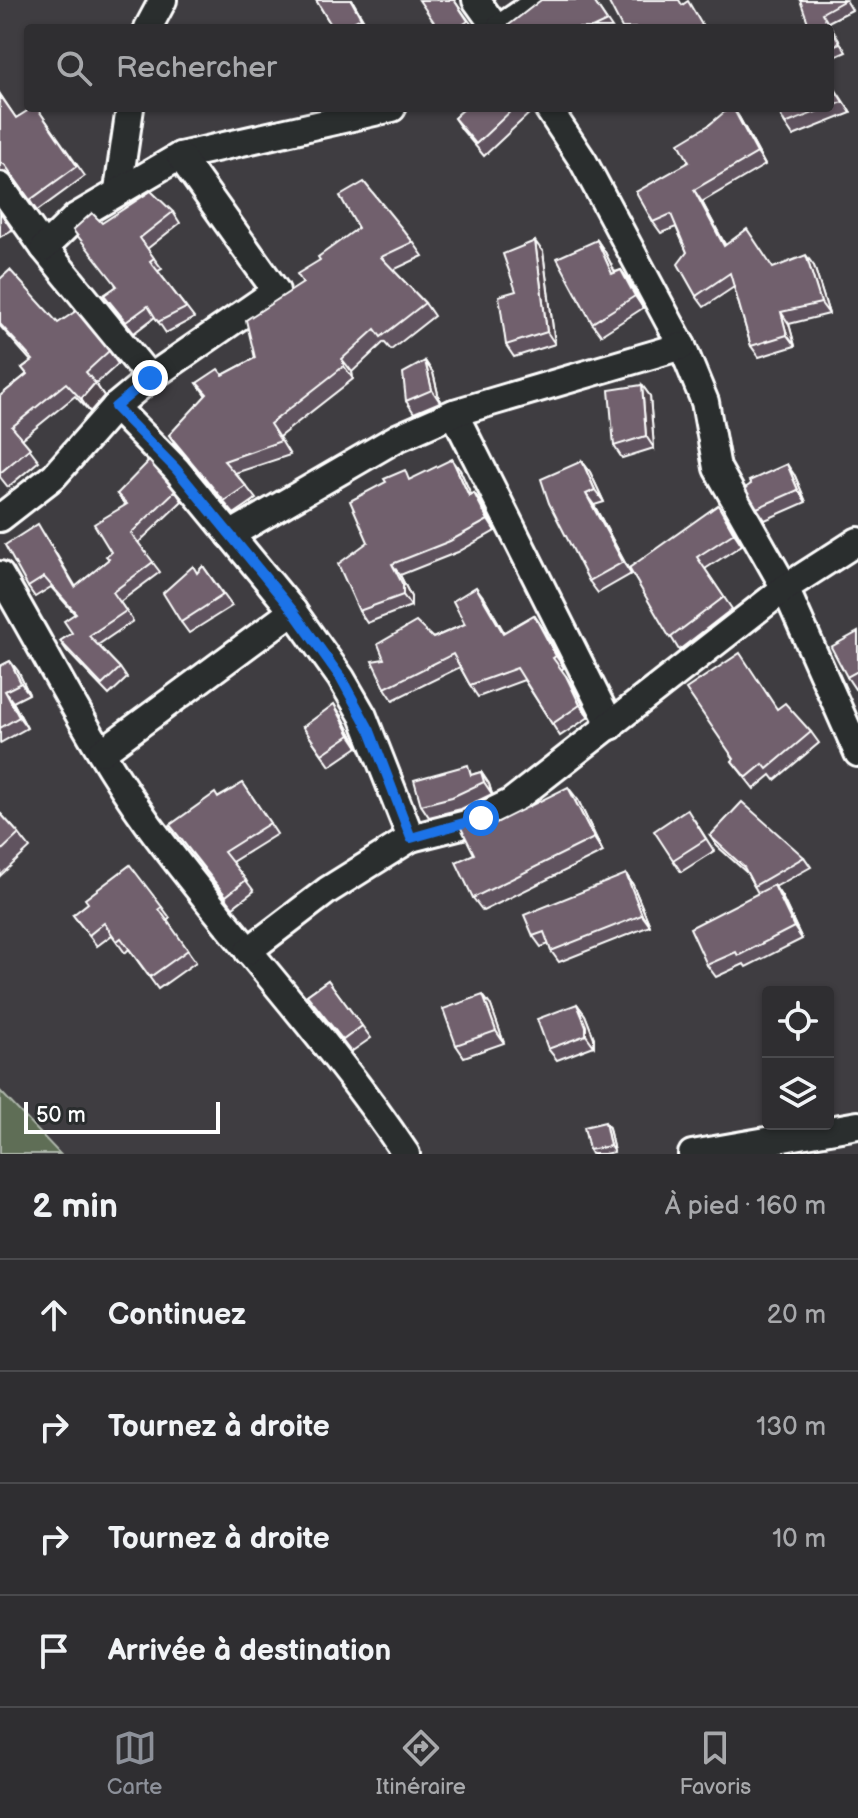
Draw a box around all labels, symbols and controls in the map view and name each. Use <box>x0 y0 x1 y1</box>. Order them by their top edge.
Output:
search box <box>24 24 834 112</box>
icon: search <box>52 46 96 90</box>
text: Rechercher <box>116 50 277 86</box>
route end <box>132 360 168 396</box>
route start <box>463 800 499 836</box>
map controls <box>762 986 834 1130</box>
button: locate <box>762 986 834 1058</box>
button: layers <box>762 1058 834 1130</box>
scale bar <box>24 1098 220 1134</box>
text: 50 m <box>36 1102 86 1129</box>
text: 2 min <box>32 1186 118 1227</box>
text: À pied · 160 m <box>665 1191 826 1222</box>
icon: ahead <box>32 1293 76 1337</box>
text: Continuez <box>108 1297 246 1333</box>
text: 20 m <box>767 1300 826 1331</box>
icon: right <box>32 1405 76 1449</box>
text: Tournez à droite <box>108 1409 330 1445</box>
text: 130 m <box>756 1412 826 1443</box>
icon: right <box>32 1517 76 1561</box>
text: Tournez à droite <box>108 1521 330 1557</box>
text: 10 m <box>772 1524 826 1555</box>
icon: arrive <box>32 1629 76 1673</box>
text: Arrivée à destination <box>108 1633 391 1669</box>
tab: Carte <box>107 1726 162 1801</box>
tab: Itinéraire <box>376 1726 466 1801</box>
tab: Favoris <box>679 1726 751 1801</box>

